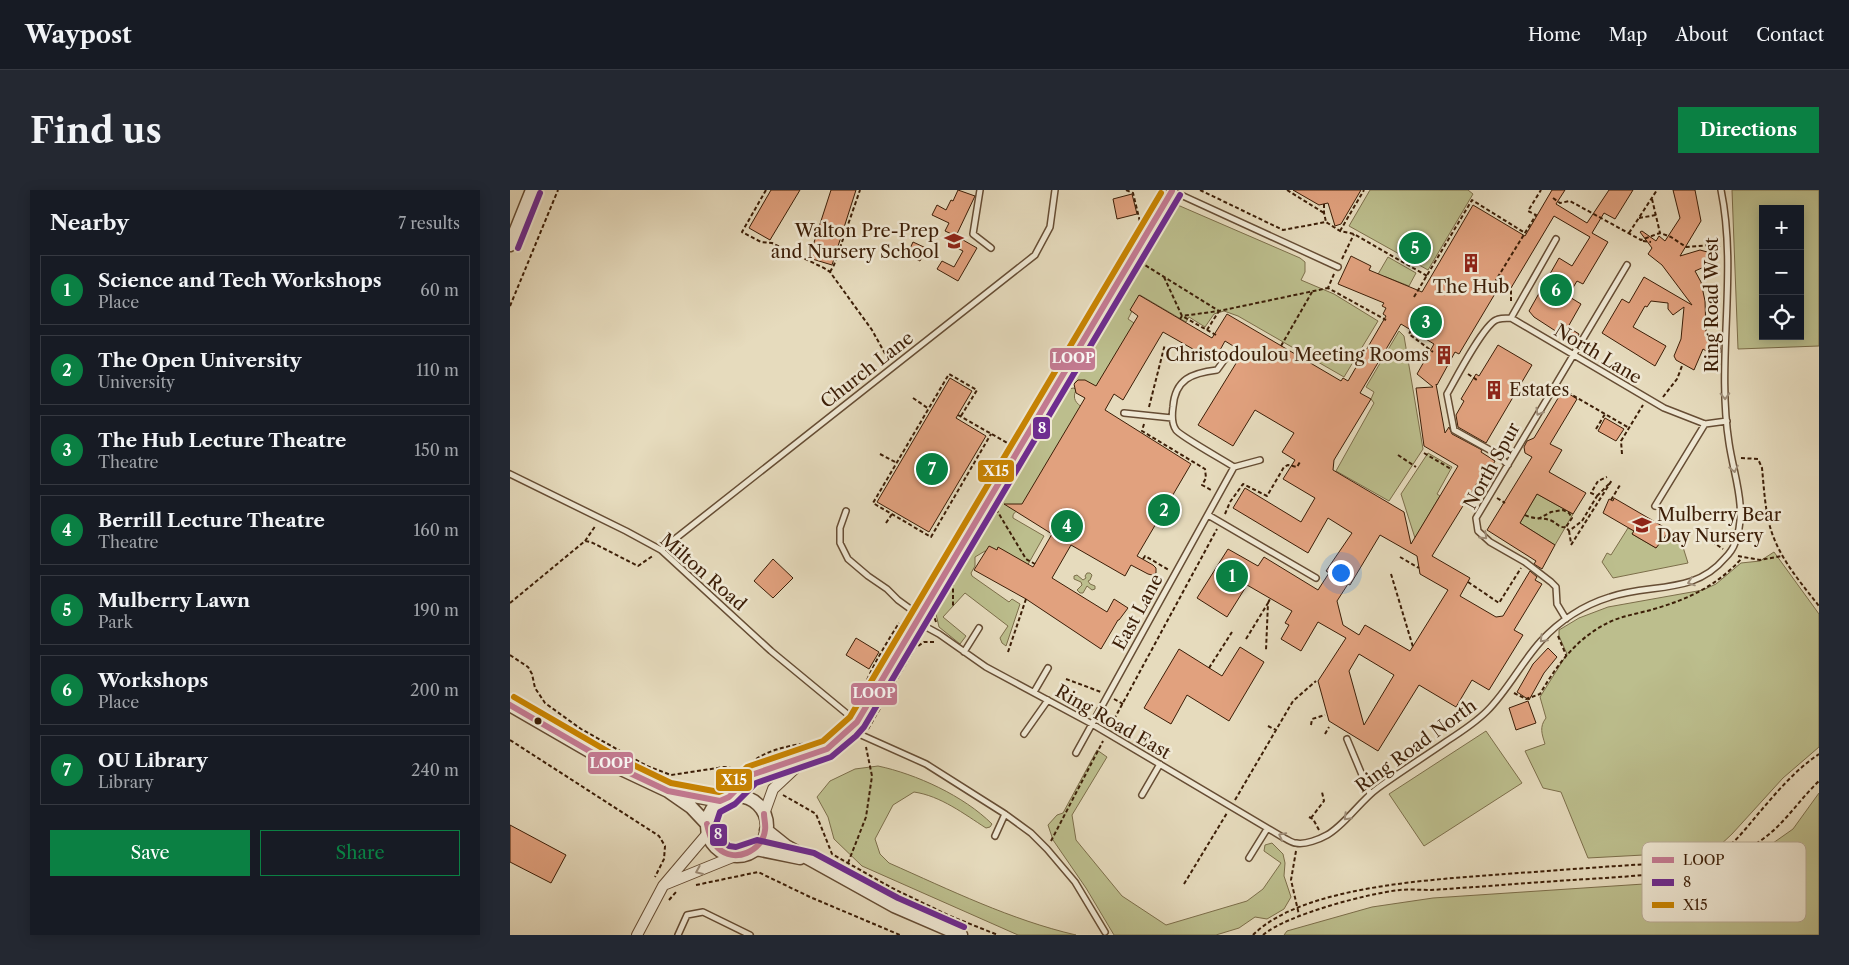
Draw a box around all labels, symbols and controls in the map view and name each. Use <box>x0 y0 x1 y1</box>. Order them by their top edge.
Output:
text: Waypost <box>25 20 132 49</box>
text: Home <box>1528 24 1581 46</box>
text: Map <box>1609 24 1647 46</box>
text: About <box>1675 24 1728 46</box>
text: Contact <box>1756 24 1824 46</box>
button: Directions <box>1678 107 1819 153</box>
text: Find us <box>30 109 162 152</box>
map controls <box>1759 205 1804 340</box>
button: + <box>1759 205 1804 250</box>
text: Nearby <box>50 210 129 235</box>
text: 7 results <box>398 213 460 233</box>
place label: Walton Pre-Prep and Nursery School <box>771 220 939 263</box>
pin: 5 <box>1399 229 1431 267</box>
school or university icon: Walton Pre-Prep and Nursery School <box>943 230 965 252</box>
street label: Ring Road West <box>1701 237 1723 373</box>
button: − <box>1759 250 1804 295</box>
building icon: The Hub <box>1460 252 1482 274</box>
text: Science and Tech Workshops <box>98 269 382 292</box>
pin: 6 <box>1540 271 1572 309</box>
place label: The Hub <box>1433 276 1509 298</box>
text: 1 <box>63 280 71 300</box>
text: 60 m <box>420 280 459 300</box>
text: Place <box>98 292 139 312</box>
button: locate <box>1759 295 1804 340</box>
pin: 3 <box>1410 303 1442 341</box>
street label: North Lane <box>1550 319 1646 389</box>
street label: Church Lane <box>816 327 918 413</box>
place label: Christodoulou Meeting Rooms <box>1165 344 1429 366</box>
building icon: Christodoulou Meeting Rooms <box>1433 344 1455 366</box>
line badge: LOOP <box>1049 347 1096 371</box>
text: The Open University <box>98 349 301 372</box>
text: LOOP <box>1051 349 1095 367</box>
text: 2 <box>62 360 72 380</box>
text: 110 m <box>416 360 459 380</box>
text: University <box>98 372 175 392</box>
building icon: Estates <box>1483 379 1505 401</box>
place label: Estates <box>1509 379 1569 401</box>
one-way arrow <box>1720 392 1730 400</box>
one-way arrow <box>1536 406 1546 415</box>
line badge: 8 <box>1032 416 1051 440</box>
street label: North Spur <box>1459 418 1525 513</box>
text: 8 <box>1038 419 1046 437</box>
text: The Hub Lecture Theatre <box>98 429 346 452</box>
text: 3 <box>62 440 72 460</box>
text: 150 m <box>414 440 459 460</box>
pin: 7 <box>916 450 948 488</box>
text: Theatre <box>98 452 159 472</box>
line badge: X15 <box>977 459 1015 483</box>
text: X15 <box>982 462 1009 480</box>
one-way arrow <box>1728 465 1739 473</box>
pin: 2 <box>1148 491 1180 529</box>
place label: Mulberry Bear Day Nursery <box>1657 504 1782 547</box>
pin: 4 <box>1051 507 1083 545</box>
text: Berrill Lecture Theatre <box>98 509 325 532</box>
school or university icon: Mulberry Bear Day Nursery <box>1631 514 1653 536</box>
text: 4 <box>62 520 72 540</box>
text: 160 m <box>414 520 459 540</box>
street label: Milton Road <box>655 529 751 615</box>
one-way arrow <box>1478 530 1487 539</box>
text: Theatre <box>98 532 159 552</box>
pin: 1 <box>1216 557 1248 595</box>
your location <box>1328 560 1354 586</box>
street label: East Lane <box>1108 570 1168 654</box>
one-way arrow <box>1687 576 1696 586</box>
text: Mulberry Lawn <box>98 589 250 612</box>
text: 5 <box>63 600 71 620</box>
text: 190 m <box>414 600 459 620</box>
text: Park <box>98 612 133 632</box>
one-way arrow <box>1540 633 1549 642</box>
text: Workshops <box>98 669 208 692</box>
text: 6 <box>62 680 72 700</box>
text: 200 m <box>410 680 459 700</box>
street label: Ring Road East <box>1051 680 1175 764</box>
line badge: LOOP <box>850 682 898 706</box>
text: LOOP <box>852 684 896 702</box>
text: Place <box>98 692 139 712</box>
street label: Ring Road North <box>1351 695 1481 797</box>
unlabelled marker <box>533 716 543 726</box>
text: OU Library <box>98 749 208 772</box>
line badge: LOOP <box>587 751 634 775</box>
text: LOOP <box>589 754 633 772</box>
text: 7 <box>63 760 71 780</box>
text: 240 m <box>411 760 459 780</box>
line badge: X15 <box>715 768 753 792</box>
text: X15 <box>720 771 747 789</box>
text: Library <box>98 772 154 792</box>
one-way arrow <box>1344 811 1353 820</box>
line badge: 8 <box>709 823 728 847</box>
text: 8 <box>714 825 722 843</box>
button: Save <box>50 830 250 876</box>
button: Share <box>260 830 460 876</box>
one-way arrow <box>1278 832 1287 842</box>
legend <box>1642 842 1806 922</box>
text: LOOP <box>1683 851 1725 869</box>
one-way arrow <box>695 864 704 875</box>
text: 8 <box>1683 873 1691 891</box>
text: X15 <box>1682 896 1708 914</box>

